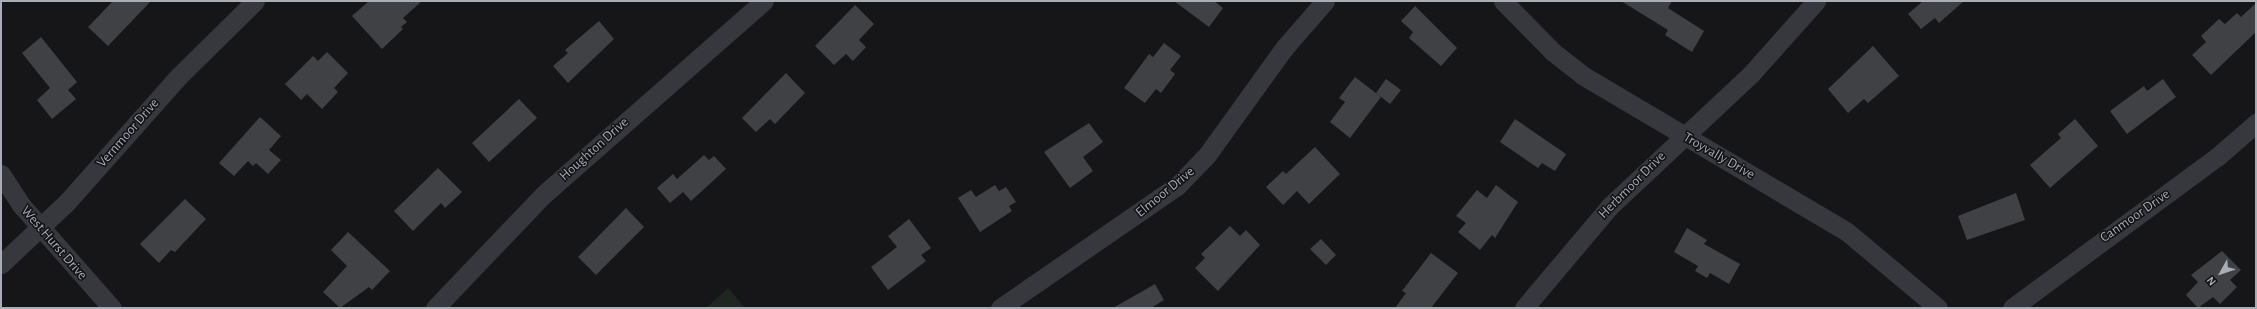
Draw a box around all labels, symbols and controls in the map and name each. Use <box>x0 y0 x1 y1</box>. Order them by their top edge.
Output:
street label: Vernmoor Drive <box>93 95 163 171</box>
street label: Houghton Drive <box>556 114 632 184</box>
street label: Troyvally Drive <box>1680 129 1758 183</box>
street label: Herbmoor Drive <box>1595 148 1669 222</box>
street label: Elmoor Drive <box>1132 163 1198 221</box>
street label: Canmoor Drive <box>2097 186 2173 246</box>
street label: West Hurst Drive <box>17 203 91 283</box>
north arrow <box>2201 253 2241 293</box>
text: N <box>2205 275 2218 288</box>

